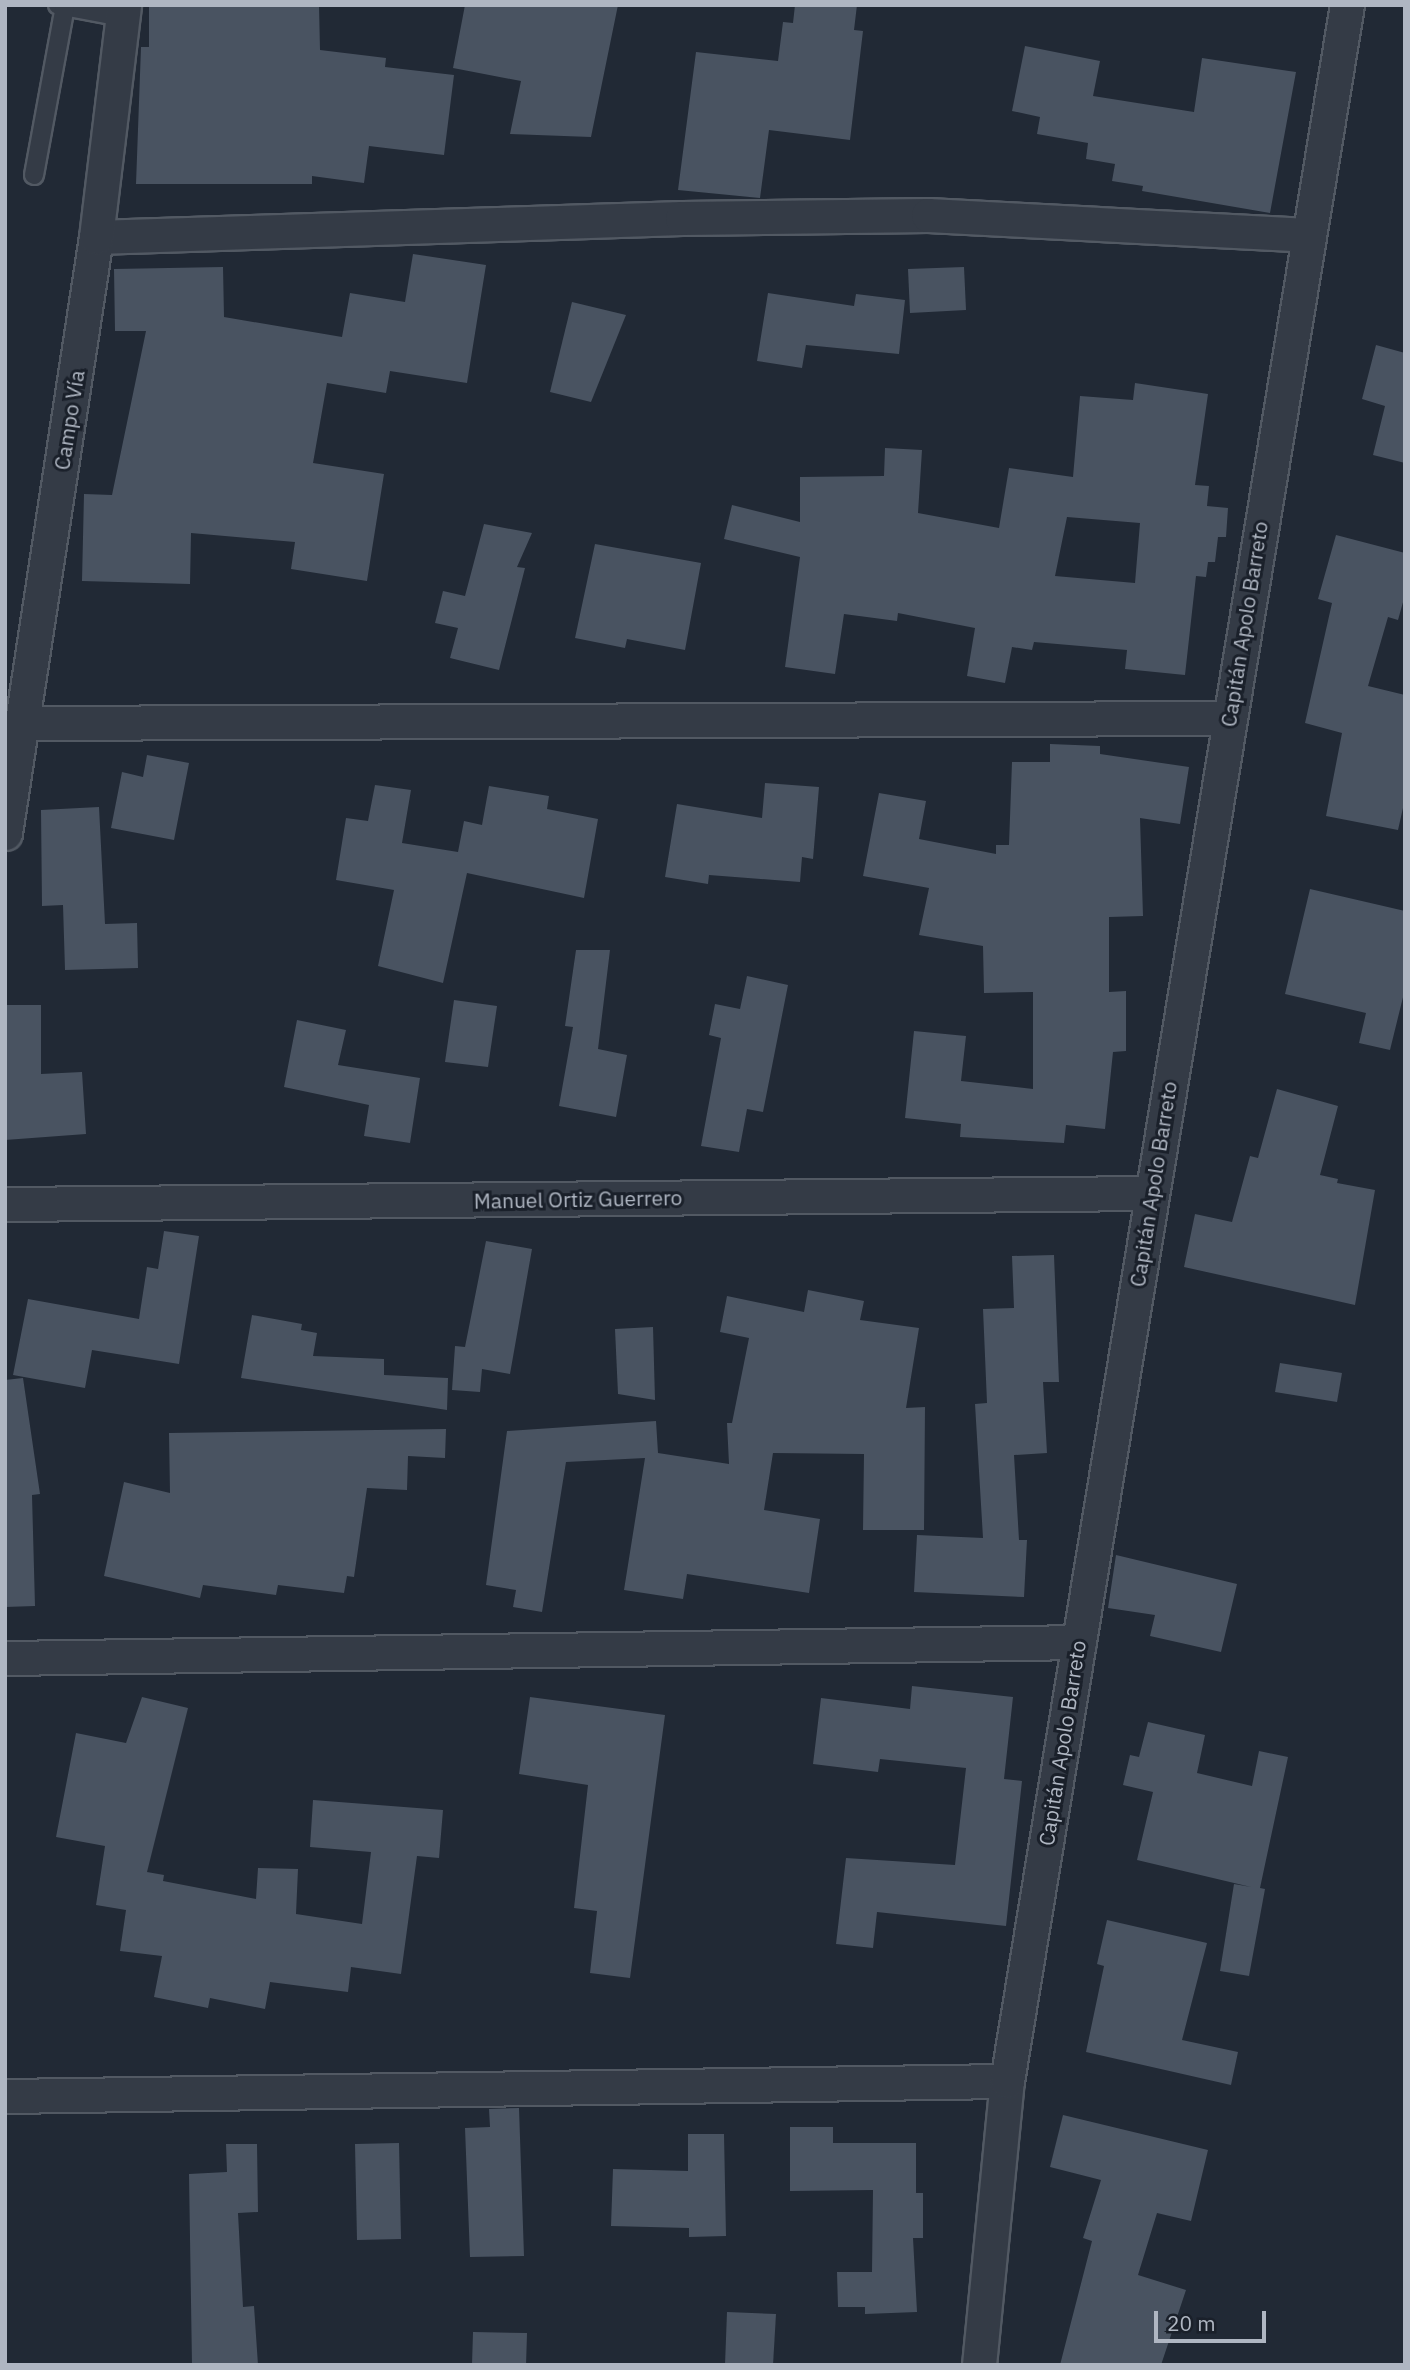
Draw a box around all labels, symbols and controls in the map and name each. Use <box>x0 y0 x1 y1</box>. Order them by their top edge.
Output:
street label: Campo Vía <box>49 368 89 472</box>
street label: Capitán Apolo Barreto <box>1215 519 1273 729</box>
street label: Capitán Apolo Barreto <box>1124 1079 1182 1289</box>
street label: Manuel Ortiz Guerrero <box>474 1185 682 1213</box>
street label: Capitán Apolo Barreto <box>1033 1638 1091 1848</box>
scale bar <box>1158 2296 1270 2340</box>
text: 20 m <box>1167 2309 1216 2337</box>

